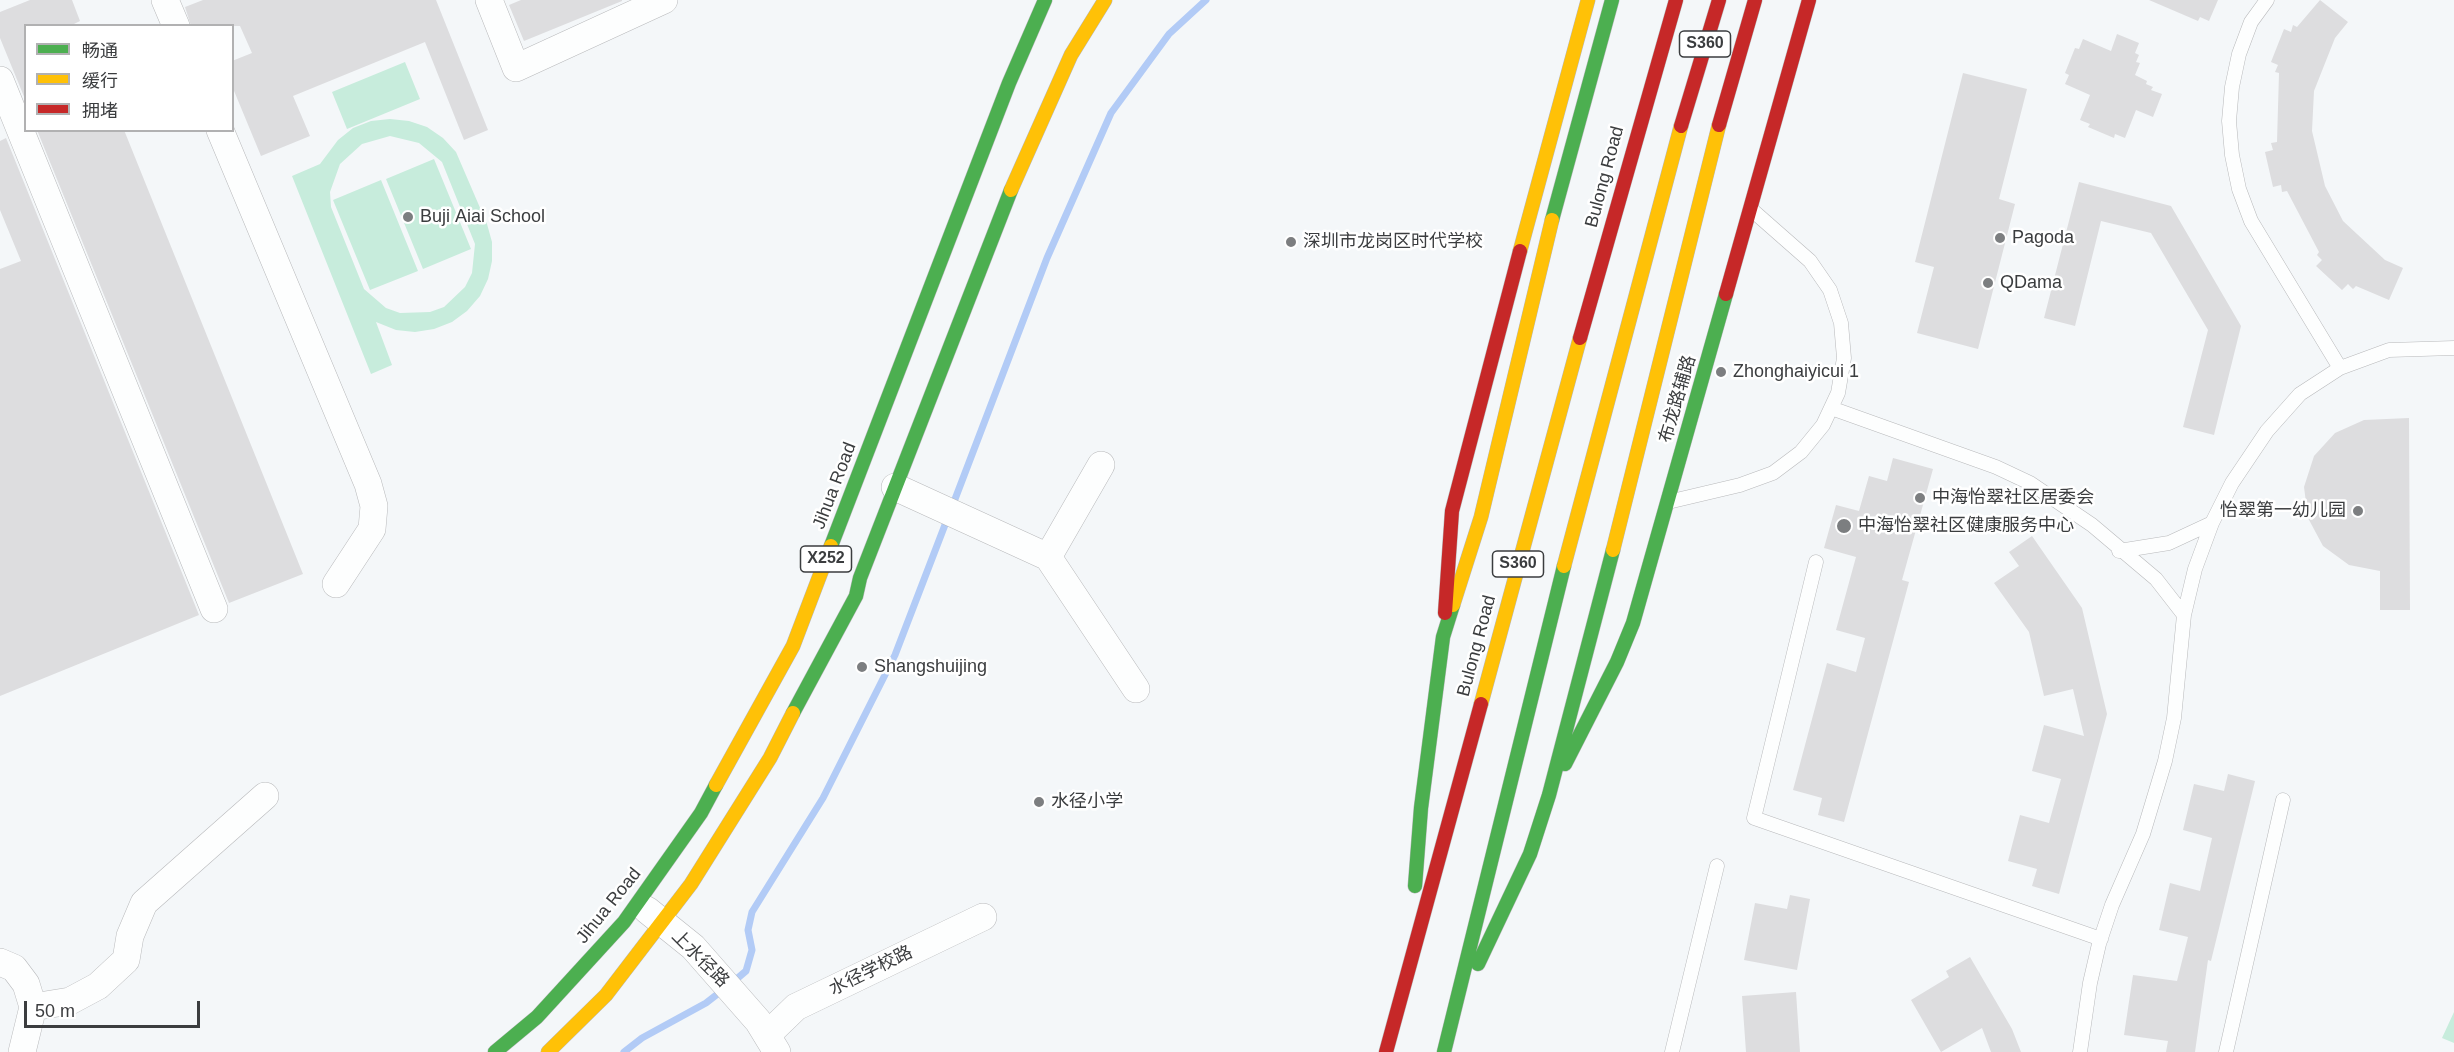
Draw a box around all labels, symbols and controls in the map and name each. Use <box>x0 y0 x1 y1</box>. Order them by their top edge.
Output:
legend <box>24 24 234 132</box>
road number: S360 <box>1680 31 1730 57</box>
text: 畅通 <box>82 41 118 61</box>
text: 缓行 <box>82 71 118 91</box>
text: 拥堵 <box>82 101 118 121</box>
street label: Bulong Road <box>1581 124 1629 230</box>
place label: Buji Aiai School <box>420 206 545 228</box>
marker: Buji Aiai School <box>401 210 415 224</box>
place label: Pagoda <box>2012 227 2074 249</box>
place label: 深圳市龙岗区时代学校 <box>1303 231 1483 253</box>
marker: Pagoda <box>1993 231 2007 245</box>
marker: 深圳市龙岗区时代学校 <box>1284 235 1298 249</box>
place label: QDama <box>2000 272 2062 294</box>
marker: QDama <box>1981 276 1995 290</box>
street label: 布龙路辅路 <box>1655 353 1701 445</box>
place label: Zhonghaiyicui 1 <box>1733 361 1859 383</box>
marker: Zhonghaiyicui 1 <box>1714 365 1728 379</box>
street label: Jihua Road <box>809 440 861 532</box>
place label: 中海怡翠社区居委会 <box>1932 487 2094 509</box>
marker: 中海怡翠社区居委会 <box>1913 491 1927 505</box>
place label: 怡翠第一幼儿园 <box>2220 500 2346 522</box>
marker: 怡翠第一幼儿园 <box>2351 504 2365 518</box>
place label: 中海怡翠社区健康服务中心 <box>1858 515 2074 537</box>
marker: 中海怡翠社区健康服务中心 <box>1835 517 1853 535</box>
road number: X252 <box>800 546 852 572</box>
road number: S360 <box>1492 551 1544 577</box>
street label: Bulong Road <box>1453 593 1501 699</box>
place label: Shangshuijing <box>874 656 987 678</box>
marker: Shangshuijing <box>855 660 869 674</box>
place label: 水径小学 <box>1051 791 1123 813</box>
marker: 水径小学 <box>1032 795 1046 809</box>
street label: Jihua Road <box>572 864 646 948</box>
street label: 上水径路 <box>667 926 733 992</box>
street label: 水径学校路 <box>826 942 916 1000</box>
scale bar <box>27 989 202 1027</box>
text: 50 m <box>35 1001 75 1021</box>

